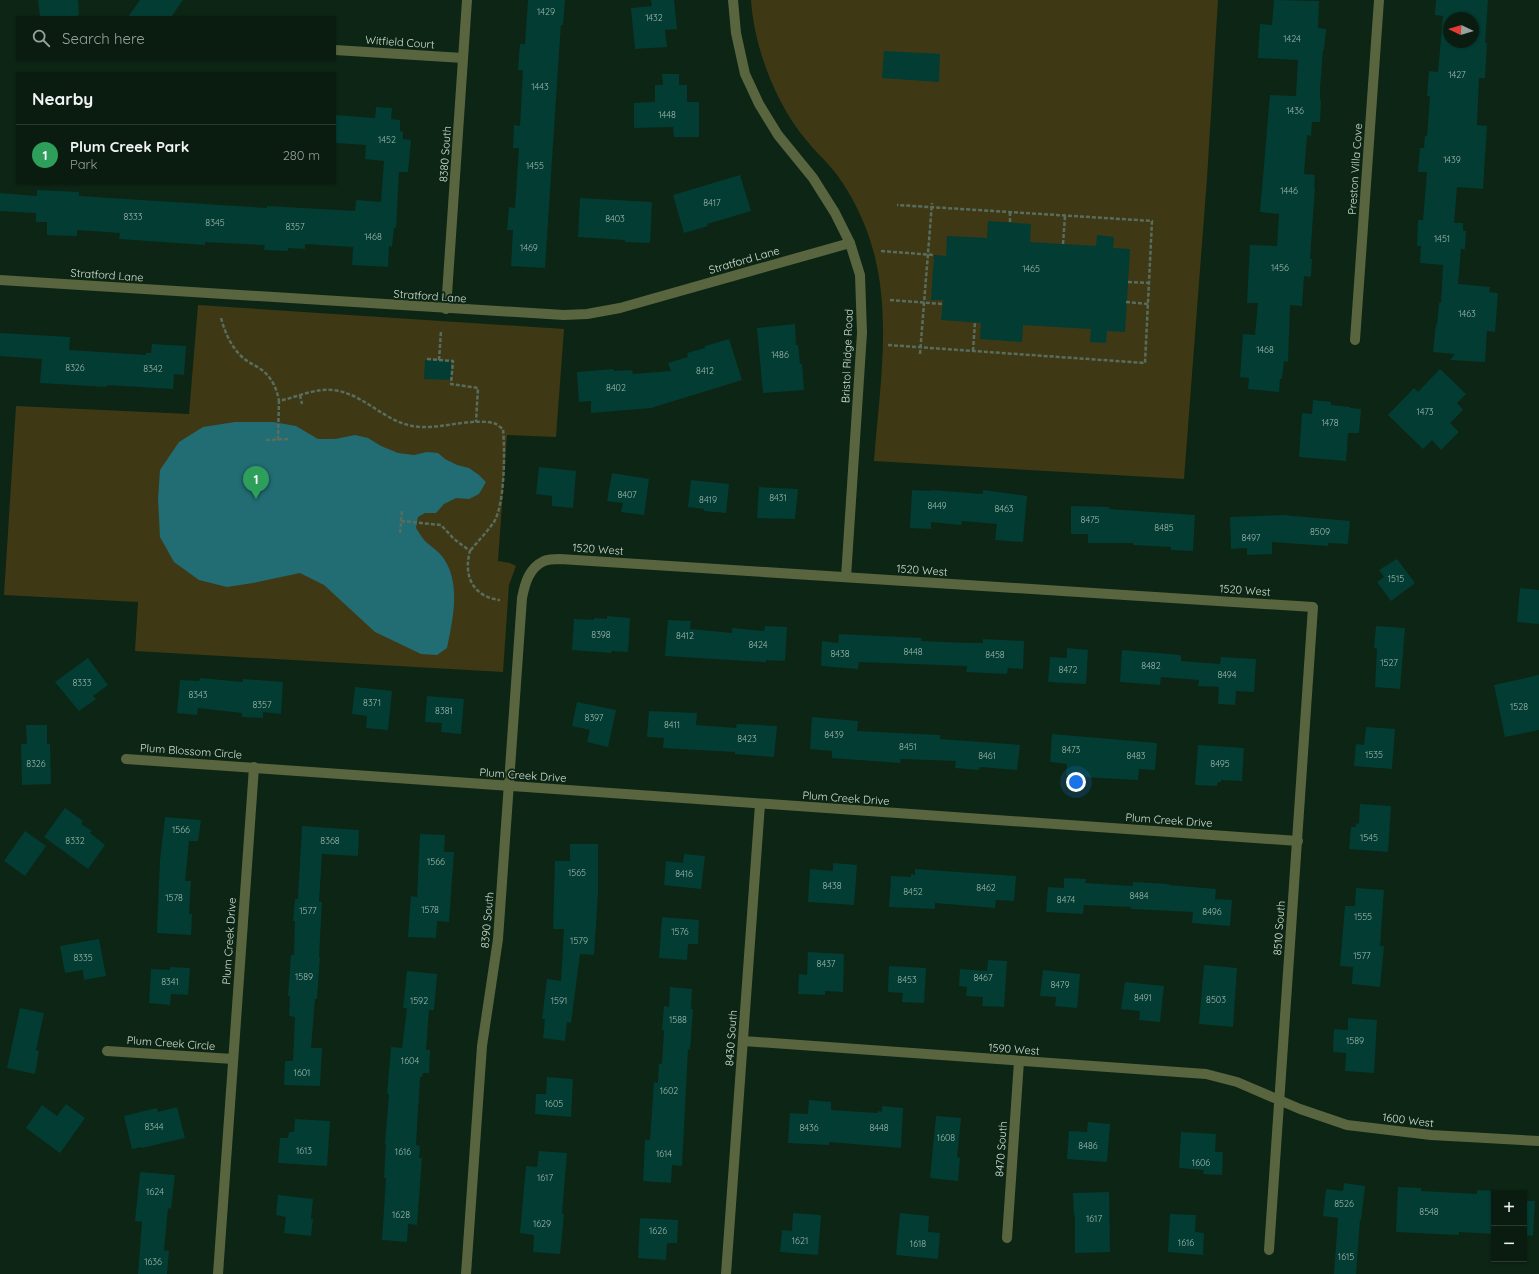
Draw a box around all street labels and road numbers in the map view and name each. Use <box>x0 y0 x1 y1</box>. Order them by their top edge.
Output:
street label: Witfield Court <box>365 33 435 51</box>
street label: Preston Villa Cove <box>1345 123 1365 215</box>
street label: 8380 South <box>436 125 454 183</box>
street label: Stratford Lane <box>707 243 781 277</box>
street label: Stratford Lane <box>70 265 144 285</box>
street label: Stratford Lane <box>393 286 467 306</box>
street label: Bristol Ridge Road <box>838 309 856 403</box>
street label: 1520 West <box>572 540 624 558</box>
street label: 1520 West <box>896 561 948 579</box>
street label: 1520 West <box>1219 581 1271 599</box>
street label: Plum Blossom Circle <box>139 740 243 762</box>
street label: Plum Creek Drive <box>479 765 567 785</box>
street label: Plum Creek Drive <box>802 788 890 808</box>
street label: Plum Creek Drive <box>1125 810 1213 830</box>
street label: 8390 South <box>478 891 496 949</box>
street label: Plum Creek Drive <box>219 897 239 985</box>
street label: 8510 South <box>1270 900 1288 956</box>
street label: 8430 South <box>722 1010 740 1066</box>
street label: Plum Creek Circle <box>126 1033 216 1053</box>
street label: 1590 West <box>988 1040 1040 1058</box>
street label: 1600 West <box>1382 1110 1435 1130</box>
street label: 8470 South <box>992 1121 1010 1177</box>

